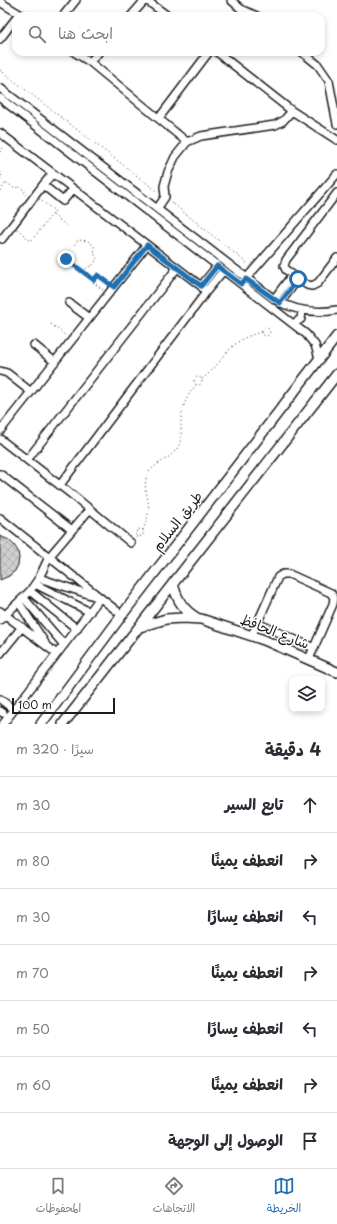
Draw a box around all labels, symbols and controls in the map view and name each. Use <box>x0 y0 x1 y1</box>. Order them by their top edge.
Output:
search box <box>12 12 325 56</box>
text: ابحث هنا <box>58 21 113 44</box>
icon: search <box>26 23 48 45</box>
route end <box>57 250 75 268</box>
route start <box>289 270 307 288</box>
street label: طريق السلام <box>147 486 208 556</box>
street label: شارع الحافظ <box>237 608 313 654</box>
map controls <box>289 676 325 712</box>
button: layers <box>289 676 325 712</box>
scale bar <box>12 696 115 715</box>
text: 100 m <box>18 696 52 713</box>
text: 4 دقيقة <box>265 736 321 762</box>
text: سيرًا · 320 m <box>16 739 94 758</box>
text: تابع السير <box>225 792 283 815</box>
icon: ahead <box>299 794 321 816</box>
text: 30 m <box>16 795 50 814</box>
text: انعطف يمينًا <box>211 848 283 871</box>
icon: right <box>299 850 321 872</box>
text: 80 m <box>16 851 50 870</box>
text: انعطف يسارًا <box>207 904 283 927</box>
icon: left <box>299 906 321 928</box>
text: 30 m <box>16 907 50 926</box>
text: انعطف يمينًا <box>211 960 283 983</box>
icon: right <box>299 962 321 984</box>
text: 70 m <box>16 963 49 982</box>
text: انعطف يسارًا <box>207 1016 283 1039</box>
icon: left <box>299 1018 321 1040</box>
text: 50 m <box>16 1019 50 1038</box>
text: انعطف يمينًا <box>211 1072 283 1095</box>
icon: right <box>299 1074 321 1096</box>
text: 60 m <box>16 1075 51 1094</box>
text: الوصول إلى الوجهة <box>168 1128 283 1151</box>
icon: arrive <box>299 1130 321 1152</box>
tab: المحفوظات <box>36 1175 81 1218</box>
tab: الاتجاهات <box>153 1175 195 1218</box>
tab: الخريطة <box>267 1175 301 1218</box>

